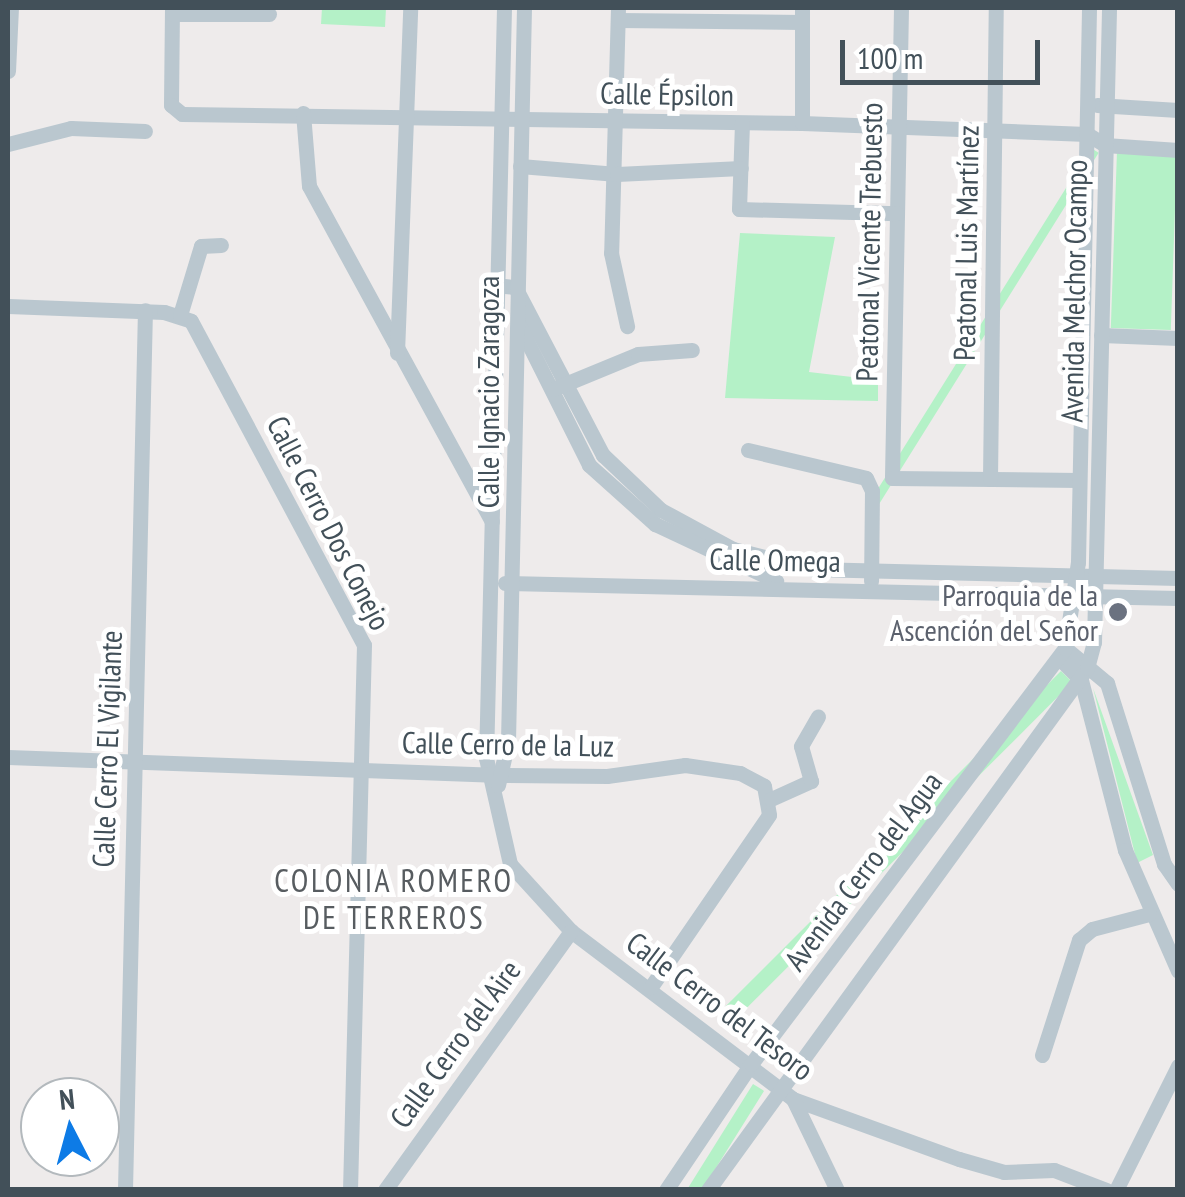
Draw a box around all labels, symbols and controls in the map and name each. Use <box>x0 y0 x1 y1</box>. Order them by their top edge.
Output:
scale bar <box>845 20 1045 82</box>
text: 100 m <box>857 38 923 77</box>
street label: Calle Épsilon <box>600 75 734 113</box>
street label: Peatonal Vicente Trebuesto <box>849 101 889 383</box>
street label: Peatonal Luis Martínez <box>946 125 986 361</box>
street label: Avenida Melchor Ocampo <box>1054 159 1094 423</box>
street label: Calle Ignacio Zaragoza <box>470 276 506 508</box>
street label: Calle Cerro Dos Conejo <box>260 410 398 636</box>
street label: Calle Omega <box>709 541 841 579</box>
place label: Parroquia de la Ascención del Señor <box>890 577 1098 648</box>
marker: Parroquia de la Ascención del Señor <box>1107 601 1129 623</box>
street label: Calle Cerro El Vigilante <box>85 630 129 868</box>
street label: Calle Cerro de la Luz <box>402 724 614 764</box>
street label: Avenida Cerro del Agua <box>776 764 950 978</box>
district label: COLONIA ROMERO DE TERREROS <box>274 862 514 937</box>
street label: Calle Cerro del Tesoro <box>619 924 821 1088</box>
street label: Calle Cerro del Aire <box>382 953 528 1135</box>
north arrow <box>20 1077 120 1177</box>
text: N <box>58 1079 76 1118</box>

